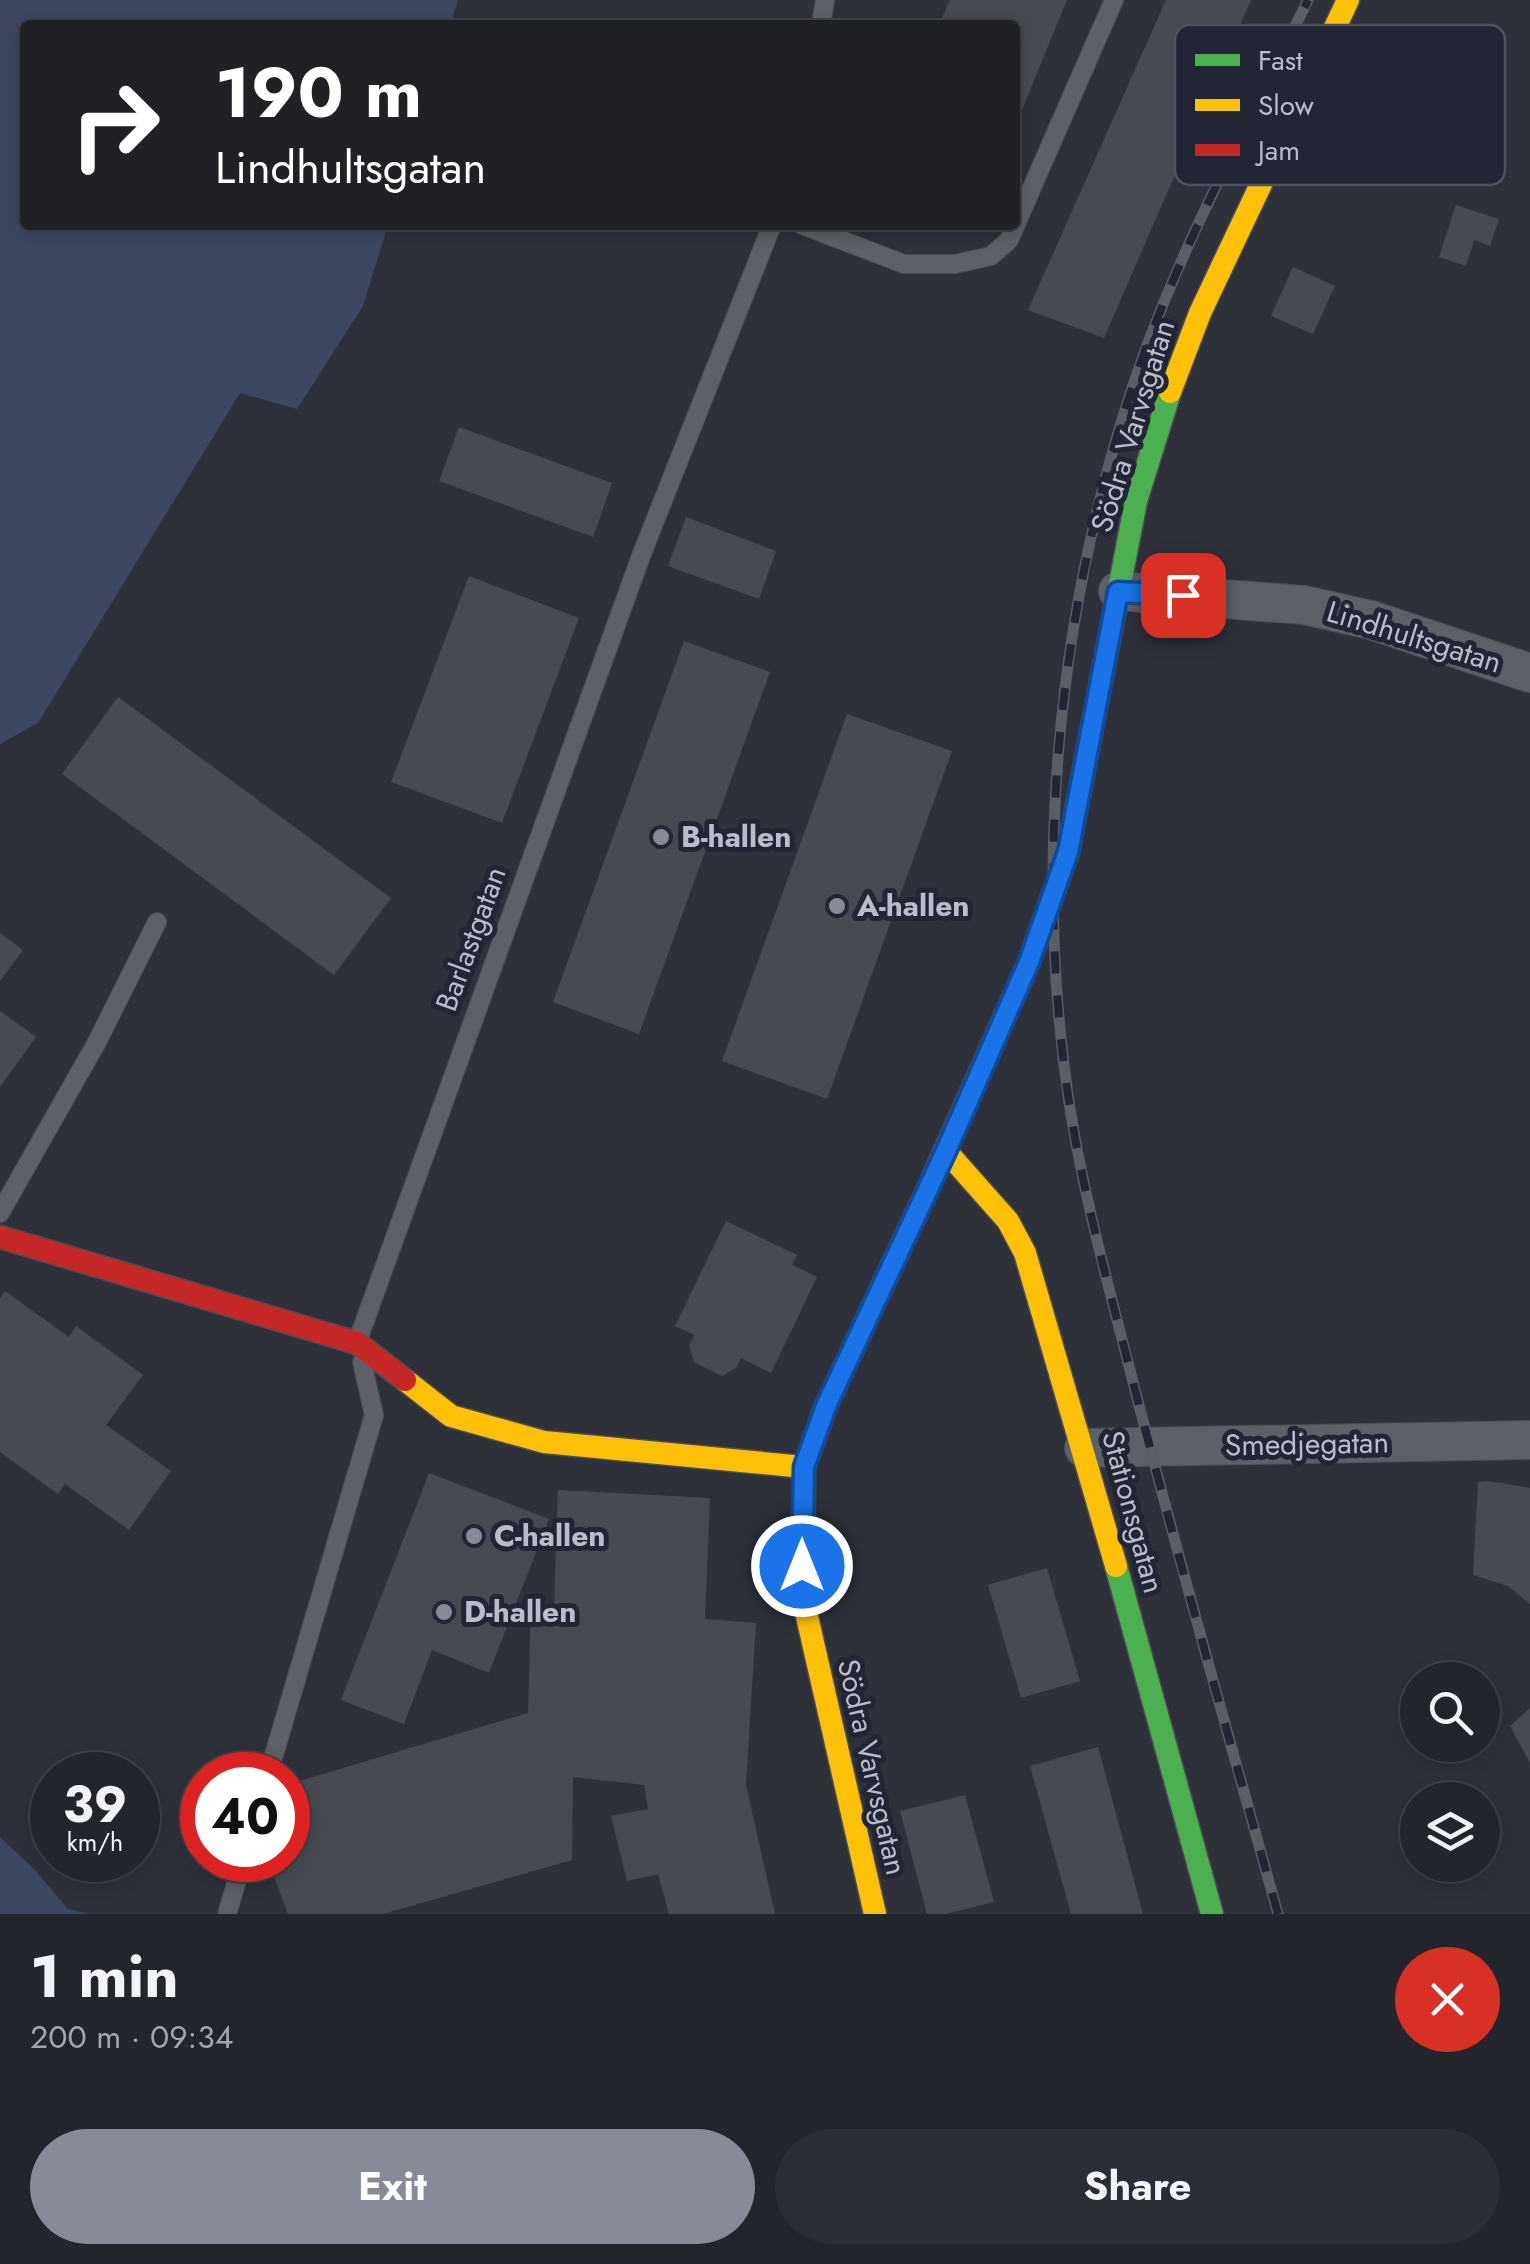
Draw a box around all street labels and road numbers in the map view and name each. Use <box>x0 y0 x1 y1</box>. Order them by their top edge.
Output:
street label: Södra Varvsgatan <box>1080 314 1185 537</box>
street label: Lindhultsgatan <box>1321 590 1507 684</box>
street label: Barlastgatan <box>425 861 517 1017</box>
street label: Smedjegatan <box>1225 1421 1389 1466</box>
street label: Stationsgatan <box>1091 1426 1176 1598</box>
street label: Södra Varvsgatan <box>827 1655 918 1879</box>

